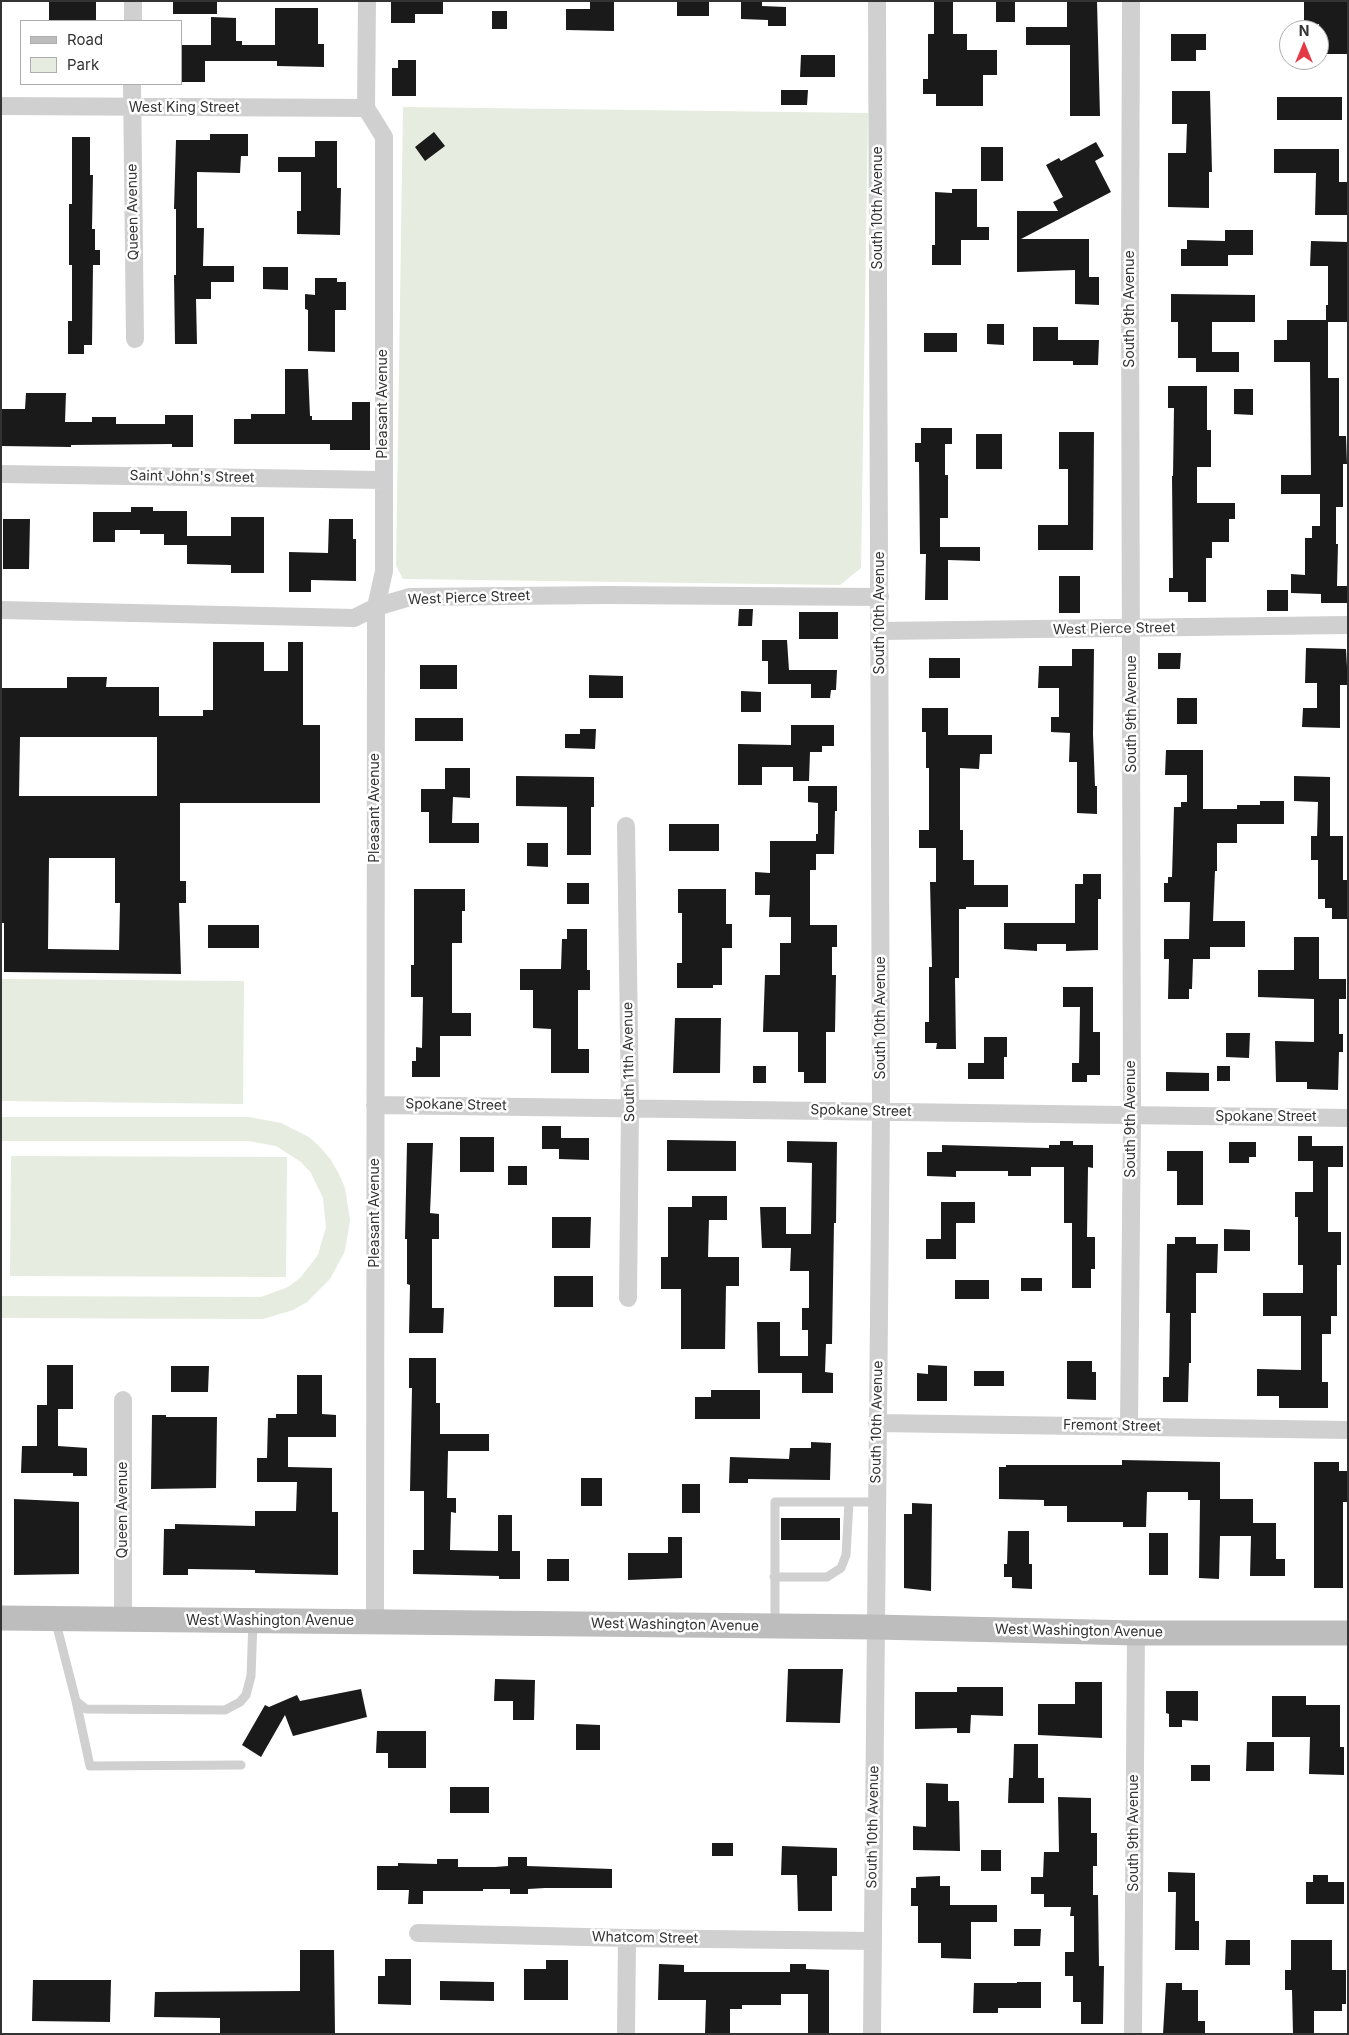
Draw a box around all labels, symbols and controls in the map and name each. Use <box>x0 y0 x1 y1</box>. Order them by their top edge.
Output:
legend <box>20 20 182 85</box>
north arrow <box>1279 20 1329 70</box>
text: N <box>1299 22 1309 39</box>
text: Road <box>67 30 103 49</box>
text: Park <box>67 55 99 74</box>
street label: West King Street <box>129 100 239 116</box>
street label: South 10th Avenue <box>870 146 886 270</box>
street label: Queen Avenue <box>124 164 142 260</box>
street label: South 9th Avenue <box>1122 250 1138 368</box>
street label: Pleasant Avenue <box>375 349 391 459</box>
street label: Saint John's Street <box>129 468 255 486</box>
street label: South 10th Avenue <box>872 551 888 675</box>
street label: West Pierce Street <box>408 587 530 609</box>
street label: West Pierce Street <box>1053 620 1175 638</box>
street label: South 9th Avenue <box>1124 655 1140 773</box>
street label: Pleasant Avenue <box>367 753 383 863</box>
street label: South 10th Avenue <box>873 956 889 1080</box>
street label: South 11th Avenue <box>620 1002 638 1122</box>
street label: South 9th Avenue <box>1123 1060 1139 1178</box>
street label: Spokane Street <box>405 1096 507 1114</box>
street label: Spokane Street <box>810 1102 912 1120</box>
street label: Spokane Street <box>1215 1109 1317 1125</box>
street label: Pleasant Avenue <box>367 1158 383 1268</box>
street label: South 10th Avenue <box>868 1360 886 1484</box>
street label: Fremont Street <box>1063 1417 1161 1435</box>
street label: Queen Avenue <box>115 1462 131 1558</box>
street label: West Washington Avenue <box>186 1613 354 1629</box>
street label: West Washington Avenue <box>591 1615 759 1635</box>
street label: West Washington Avenue <box>995 1621 1163 1641</box>
street label: South 10th Avenue <box>864 1765 882 1889</box>
street label: South 9th Avenue <box>1126 1774 1142 1892</box>
street label: Whatcom Street <box>592 1929 698 1947</box>

